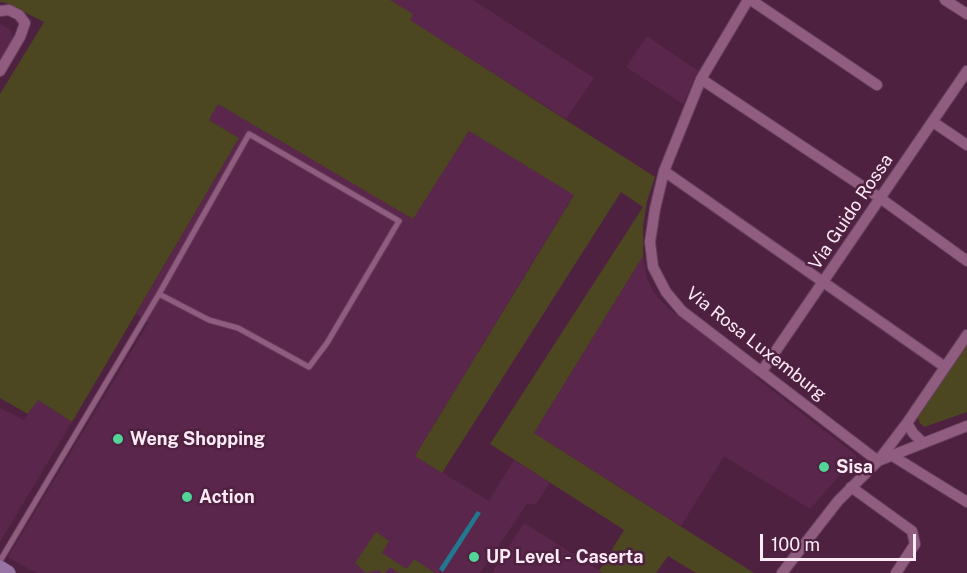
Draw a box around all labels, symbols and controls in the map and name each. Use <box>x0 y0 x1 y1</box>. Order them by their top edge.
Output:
street label: Via Guido Rossa <box>804 150 898 274</box>
street label: Via Rosa Luxemburg <box>682 283 830 405</box>
place label: Weng Shopping <box>130 428 265 450</box>
marker: Weng Shopping <box>111 432 125 446</box>
place label: Sisa <box>836 456 873 478</box>
marker: Sisa <box>817 460 831 474</box>
place label: Action <box>199 486 255 508</box>
marker: Action <box>180 490 194 504</box>
scale bar <box>763 522 919 560</box>
text: 100 m <box>771 534 820 555</box>
place label: UP Level - Caserta <box>486 546 643 568</box>
marker: UP Level - Caserta <box>467 550 481 564</box>

